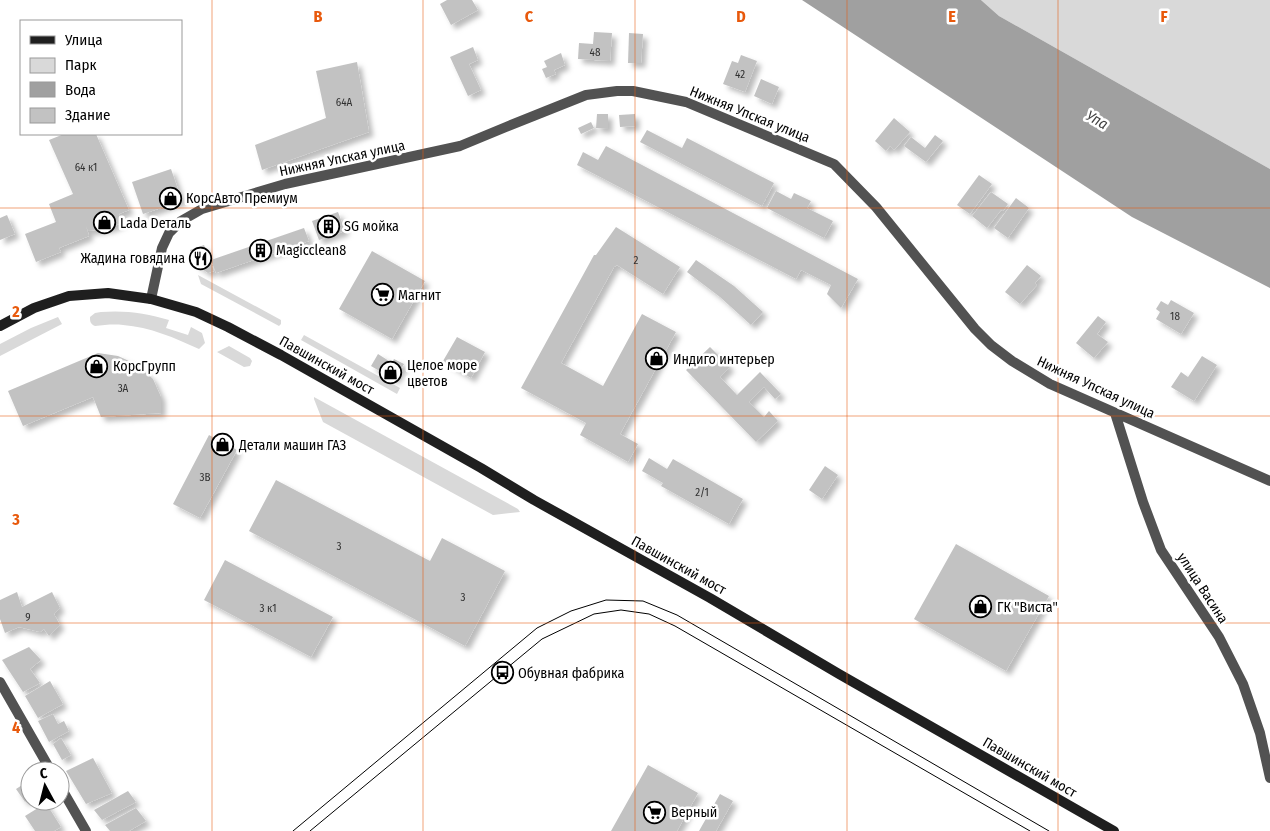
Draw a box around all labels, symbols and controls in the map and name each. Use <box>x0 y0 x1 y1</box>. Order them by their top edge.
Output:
text: B <box>314 7 323 26</box>
text: C <box>525 7 534 26</box>
text: D <box>736 7 746 26</box>
text: E <box>948 7 956 26</box>
text: F <box>1160 7 1168 26</box>
legend <box>20 20 182 135</box>
text: Улица <box>64 31 103 49</box>
house number: 48 <box>590 46 601 59</box>
text: Парк <box>65 56 96 74</box>
house number: 42 <box>735 68 745 81</box>
text: Вода <box>65 81 96 99</box>
street label: Нижняя Упская улица <box>687 83 812 146</box>
house number: 64А <box>336 96 352 109</box>
text: Здание <box>65 106 111 124</box>
water label: Упа <box>1083 107 1111 134</box>
street label: Нижняя Упская улица <box>278 137 407 180</box>
house number: 64 к1 <box>75 161 97 174</box>
shop icon: КорсАвто Премиум <box>158 186 182 210</box>
place label: КорсАвто Премиум <box>186 190 298 207</box>
shop icon: Lada Dеталь <box>92 211 116 235</box>
building icon: SG мойка <box>316 214 340 238</box>
place label: Lada Dеталь <box>120 215 192 232</box>
place label: SG мойка <box>344 218 399 235</box>
building icon: Magicclean8 <box>248 238 272 262</box>
place label: Magicclean8 <box>276 242 346 259</box>
restaurant icon: Жадина говядина <box>189 246 213 270</box>
place label: Жадина говядина <box>80 250 185 267</box>
house number: 2 <box>634 254 639 267</box>
supermarket icon: Магнит <box>370 283 394 307</box>
place label: Магнит <box>398 287 441 304</box>
text: 2 <box>11 302 20 321</box>
house number: 18 <box>1170 310 1180 323</box>
street label: Павшинский мост <box>276 332 377 399</box>
shop icon: Индиго интерьер <box>645 347 669 371</box>
place label: Индиго интерьер <box>673 351 775 368</box>
street label: Нижняя Упская улица <box>1034 353 1157 422</box>
shop icon: КорсГрупп <box>85 354 109 378</box>
place label: Целое море цветов <box>407 357 477 390</box>
place label: КорсГрупп <box>113 358 176 375</box>
shop icon: Целое море цветов <box>379 361 403 385</box>
house number: 3А <box>118 382 129 395</box>
shop icon: Детали машин ГАЗ <box>211 433 235 457</box>
place label: Детали машин ГАЗ <box>238 437 346 454</box>
house number: 3В <box>200 471 210 484</box>
house number: 2/1 <box>695 486 709 499</box>
text: 3 <box>11 510 20 529</box>
street label: Павшинский мост <box>628 532 729 599</box>
house number: 3 <box>337 540 342 553</box>
street label: улица Васина <box>1173 550 1232 627</box>
house number: 3 <box>461 591 466 604</box>
shop icon: ГК "Виста" <box>969 595 993 619</box>
place label: ГК "Виста" <box>997 599 1058 616</box>
house number: 3 к1 <box>260 602 276 615</box>
house number: 9 <box>25 611 31 624</box>
bus stop icon: Обувная фабрика <box>490 661 514 685</box>
place label: Обувная фабрика <box>518 665 624 682</box>
text: 4 <box>12 718 20 737</box>
street label: Павшинский мост <box>980 734 1080 801</box>
north arrow <box>20 761 70 811</box>
text: С <box>39 765 49 782</box>
supermarket icon: Верный <box>643 800 667 824</box>
place label: Верный <box>671 804 717 821</box>

